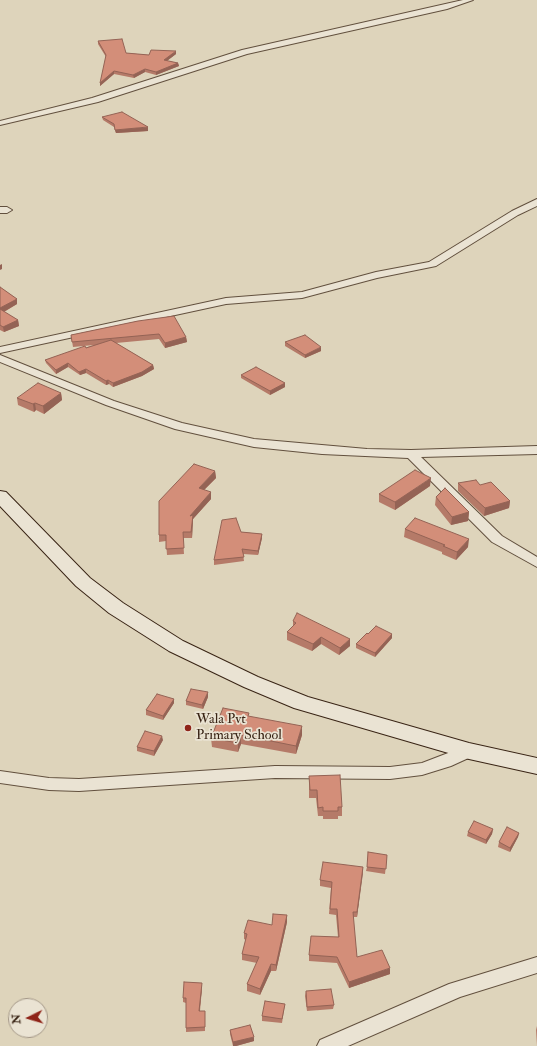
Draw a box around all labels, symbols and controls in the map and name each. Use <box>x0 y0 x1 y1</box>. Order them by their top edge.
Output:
place label: Wala Pvt Primary School <box>196 712 282 744</box>
marker: Wala Pvt Primary School <box>183 723 193 733</box>
north arrow <box>8 998 48 1038</box>
text: N <box>10 1014 23 1024</box>

